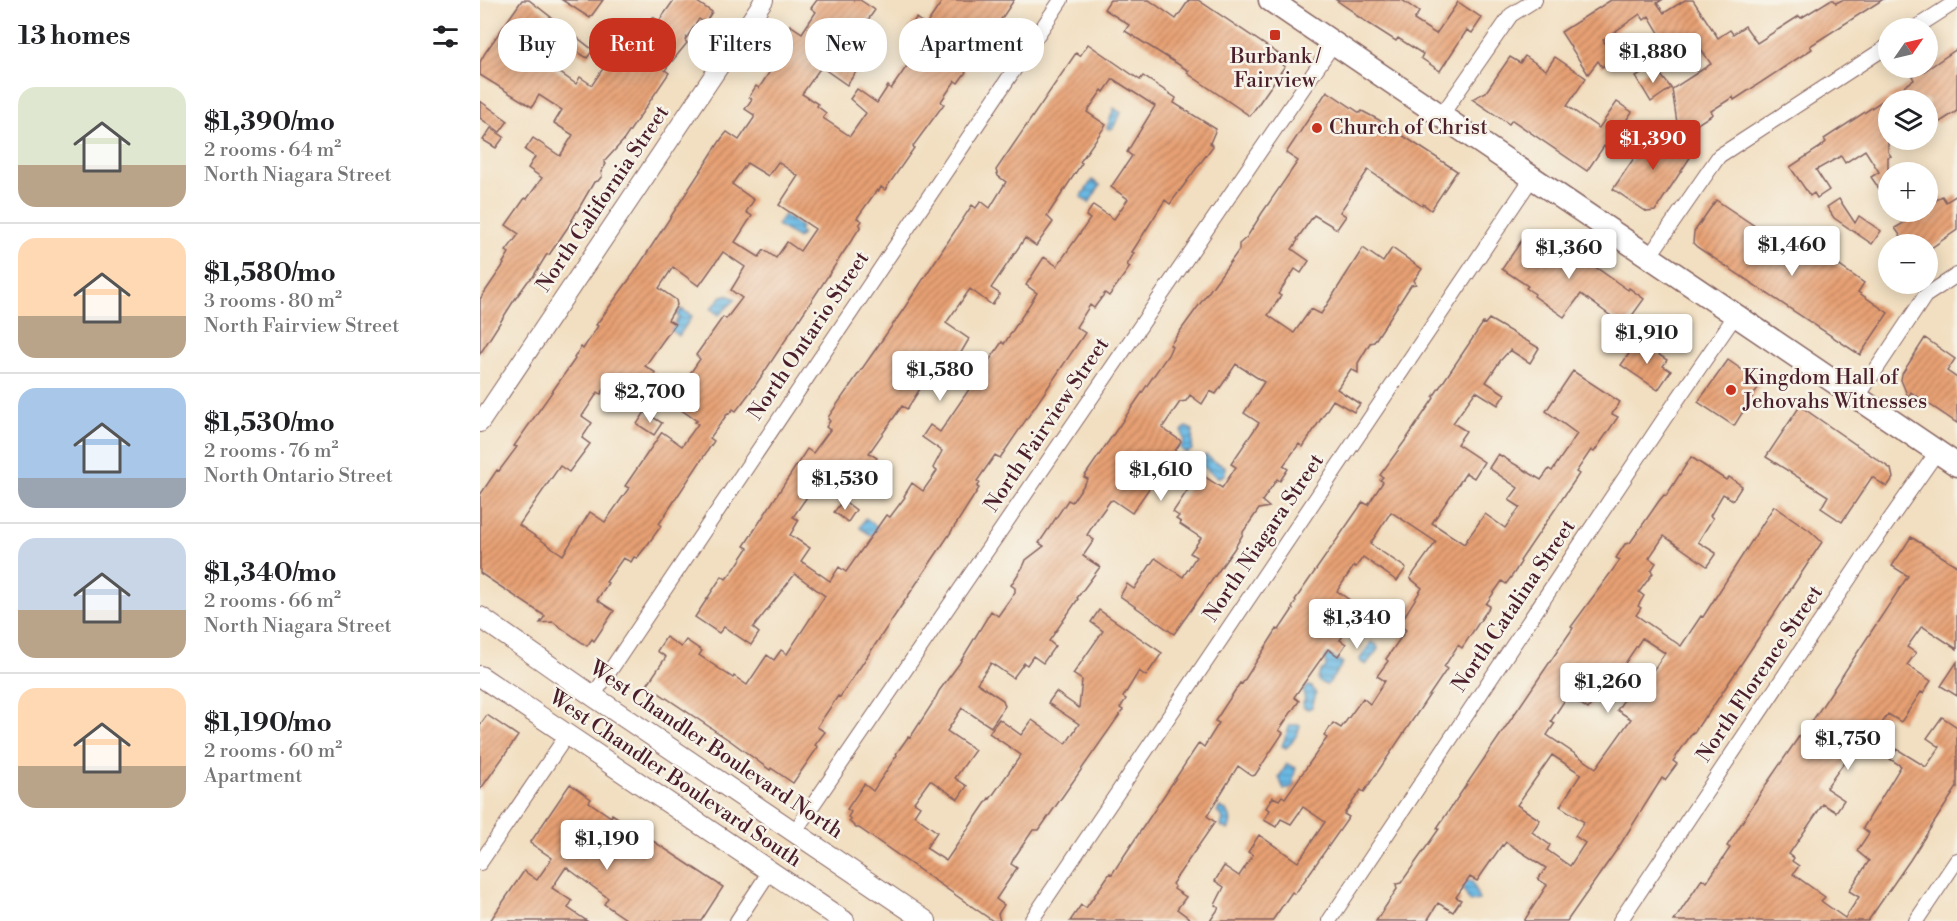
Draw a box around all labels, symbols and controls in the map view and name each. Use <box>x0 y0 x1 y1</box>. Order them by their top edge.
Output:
chip: Buy <box>498 18 577 72</box>
chip: Rent <box>589 18 676 72</box>
chip: Filters <box>688 18 793 72</box>
chip: New <box>805 18 887 72</box>
chip: Apartment <box>899 18 1044 72</box>
north arrow <box>1878 18 1938 78</box>
map controls <box>1878 18 1938 294</box>
text: 13 homes <box>18 20 130 52</box>
icon: filters <box>429 20 462 53</box>
marker: Burbank / Fairview <box>1268 28 1282 42</box>
pin: $1,880 <box>1604 33 1702 84</box>
text: $1,880 <box>1619 40 1687 65</box>
place label: Burbank / Fairview <box>1229 44 1322 94</box>
button: layers <box>1878 90 1938 150</box>
street label: North California Street <box>531 100 675 297</box>
text: $1,390/mo <box>204 106 335 138</box>
icon: home <box>66 111 138 183</box>
place label: Church of Christ <box>1329 115 1488 141</box>
pin: $1,390 <box>1604 120 1702 171</box>
marker: Church of Christ <box>1310 121 1324 135</box>
text: $1,390 <box>1619 127 1687 152</box>
text: 2 rooms · 64 m² <box>204 138 341 163</box>
button: + <box>1878 162 1938 222</box>
text: North Niagara Street <box>204 163 392 188</box>
pin: $1,460 <box>1743 226 1841 277</box>
pin: $1,360 <box>1520 229 1618 280</box>
text: $1,460 <box>1758 233 1826 258</box>
button: − <box>1878 234 1938 294</box>
text: $1,360 <box>1535 236 1603 261</box>
street label: North Ontario Street <box>743 246 876 425</box>
text: $1,580/mo <box>204 257 336 289</box>
icon: home <box>66 262 138 334</box>
text: 3 rooms · 80 m² <box>204 289 342 314</box>
text: North Fairview Street <box>204 314 399 339</box>
pin: $1,910 <box>1598 314 1696 365</box>
text: $1,910 <box>1615 321 1679 346</box>
street label: North Fairview Street <box>979 332 1115 517</box>
pin: $1,580 <box>891 351 989 402</box>
text: $1,580 <box>906 358 974 383</box>
place label: Kingdom Hall of Jehovahs Witnesses <box>1742 365 1927 415</box>
pin: $2,700 <box>601 373 699 424</box>
text: $2,700 <box>615 380 685 405</box>
marker: Kingdom Hall of Jehovahs Witnesses <box>1724 383 1738 397</box>
text: $1,530/mo <box>204 407 335 439</box>
icon: home <box>66 412 138 484</box>
text: 2 rooms · 76 m² <box>204 439 338 464</box>
street label: North Niagara Street <box>1198 449 1330 627</box>
pin: $1,610 <box>1112 451 1210 502</box>
text: $1,610 <box>1129 458 1193 483</box>
pin: $1,530 <box>796 460 894 511</box>
text: North Ontario Street <box>204 464 393 489</box>
text: $1,530 <box>812 467 878 492</box>
street label: North Catalina Street <box>1447 514 1582 697</box>
text: $1,340/mo <box>204 557 337 589</box>
icon: home <box>66 562 138 634</box>
street label: North Florence Street <box>1691 580 1829 767</box>
text: 2 rooms · 66 m² <box>204 589 341 614</box>
pin: $1,340 <box>1308 599 1406 650</box>
text: $1,340 <box>1323 606 1391 631</box>
text: North Niagara Street <box>204 614 392 639</box>
street label: West Chandler Boulevard North <box>583 655 848 845</box>
pin: $1,260 <box>1559 663 1657 714</box>
text: $1,260 <box>1574 670 1642 695</box>
street label: West Chandler Boulevard South <box>543 684 807 874</box>
text: $1,190/mo <box>204 707 332 739</box>
icon: home <box>66 712 138 784</box>
pin: $1,750 <box>1799 720 1897 771</box>
text: $1,750 <box>1815 727 1881 752</box>
text: 2 rooms · 60 m² <box>204 739 342 764</box>
text: Apartment <box>204 764 302 789</box>
pin: $1,190 <box>558 820 656 871</box>
text: $1,190 <box>575 827 639 852</box>

